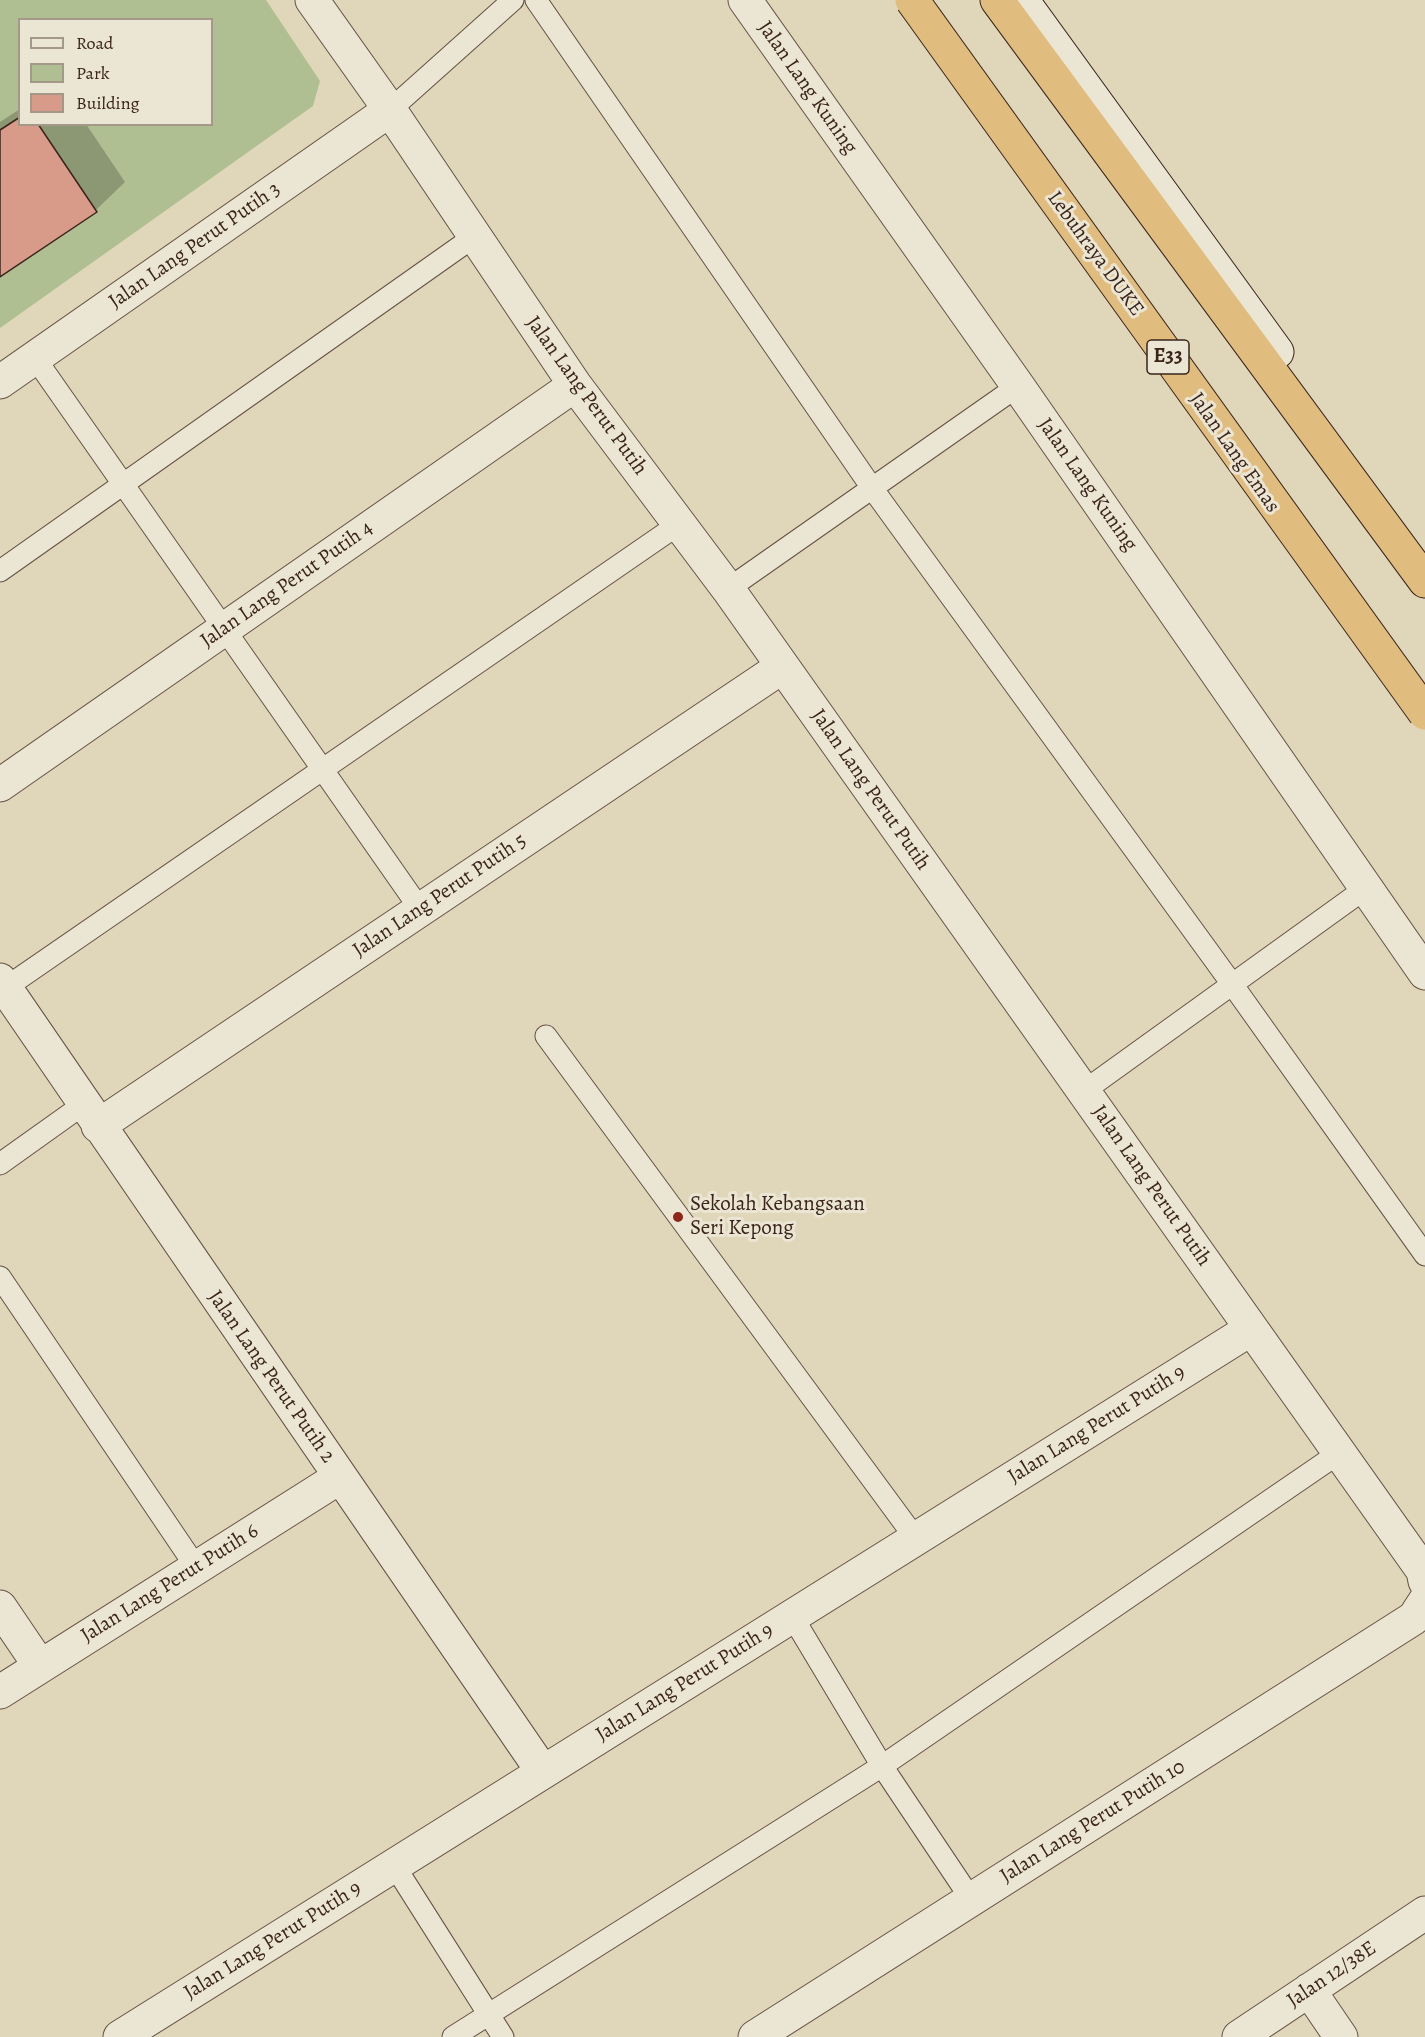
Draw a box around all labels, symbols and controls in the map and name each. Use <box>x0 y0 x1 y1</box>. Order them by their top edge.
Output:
street label: Jalan Lang Kuning <box>752 17 862 159</box>
legend <box>18 18 213 126</box>
text: Road <box>76 31 113 55</box>
text: Park <box>76 61 110 85</box>
text: Building <box>76 91 140 115</box>
street label: Jalan Lang Perut Putih 3 <box>104 177 286 315</box>
street label: Lebuhraya DUKE <box>1041 187 1149 321</box>
street label: Jalan Lang Perut Putih <box>520 311 652 481</box>
road number: E33 <box>1147 340 1189 374</box>
street label: Jalan Lang Emas <box>1183 388 1285 518</box>
street label: Jalan Lang Kuning <box>1032 414 1142 556</box>
street label: Jalan Lang Perut Putih 4 <box>196 516 378 654</box>
street label: Jalan Lang Perut Putih <box>805 705 935 875</box>
street label: Jalan Lang Perut Putih 5 <box>348 829 532 963</box>
street label: Jalan Lang Perut Putih <box>1086 1101 1216 1271</box>
place label: Sekolah Kebangsaan Seri Kepong <box>690 1192 865 1242</box>
marker: Sekolah Kebangsaan Seri Kepong <box>671 1210 685 1224</box>
street label: Jalan Lang Perut Putih 2 <box>202 1286 340 1468</box>
street label: Jalan Lang Perut Putih 9 <box>1004 1360 1190 1490</box>
street label: Jalan Lang Perut Putih 6 <box>77 1519 263 1649</box>
street label: Jalan Lang Perut Putih 9 <box>592 1618 778 1748</box>
street label: Jalan Lang Perut Putih 10 <box>996 1755 1190 1889</box>
street label: Jalan Lang Perut Putih 9 <box>180 1876 366 2006</box>
street label: Jalan 12/38E <box>1283 1936 1381 2014</box>

